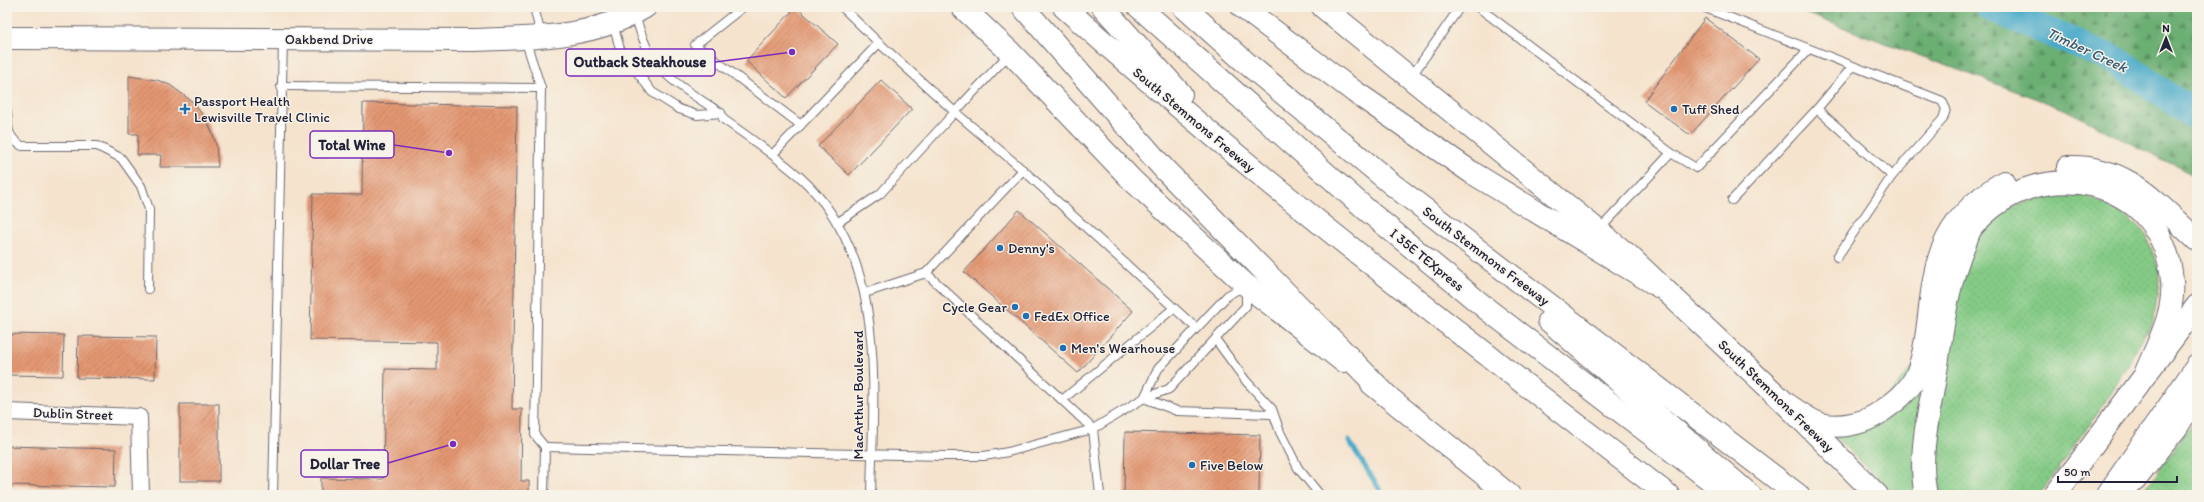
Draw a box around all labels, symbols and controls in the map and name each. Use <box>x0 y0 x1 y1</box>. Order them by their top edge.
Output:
north arrow <box>2146 18 2186 58</box>
text: N <box>2162 22 2170 35</box>
water label: Timber Creek <box>2044 24 2131 77</box>
street label: Oakbend Drive <box>285 31 374 48</box>
callout: Outback Steakhouse <box>566 49 715 76</box>
text: Outback Steakhouse <box>574 53 706 71</box>
street label: South Stemmons Freeway <box>1129 64 1259 177</box>
place label: Passport Health Lewisville Travel Clinic <box>194 93 330 126</box>
place label: Tuff Shed <box>1682 101 1740 118</box>
marker: Passport Health Lewisville Travel Clinic <box>179 103 191 115</box>
marker: Tuff Shed <box>1669 104 1679 114</box>
callout: Total Wine <box>310 131 394 158</box>
text: Total Wine <box>317 136 386 154</box>
street label: South Stemmons Freeway <box>1419 203 1553 310</box>
street label: I 35E TEXpress <box>1387 225 1467 295</box>
place label: Denny's <box>1008 240 1055 257</box>
marker: Denny's <box>995 243 1005 253</box>
place label: Cycle Gear <box>942 299 1007 316</box>
marker: Cycle Gear <box>1010 302 1020 312</box>
place label: FedEx Office <box>1034 308 1110 325</box>
marker: FedEx Office <box>1021 311 1031 321</box>
street label: MacArthur Boulevard <box>850 330 867 460</box>
street label: South Stemmons Freeway <box>1714 336 1838 456</box>
place label: Men's Wearhouse <box>1071 340 1176 357</box>
marker: Men's Wearhouse <box>1058 343 1068 353</box>
street label: Dublin Street <box>33 404 113 424</box>
callout: Dollar Tree <box>301 450 388 477</box>
text: Dollar Tree <box>310 455 380 473</box>
place label: Five Below <box>1200 457 1264 474</box>
scale bar <box>2058 458 2177 484</box>
marker: Five Below <box>1187 460 1197 470</box>
text: 50 m <box>2064 465 2090 479</box>

